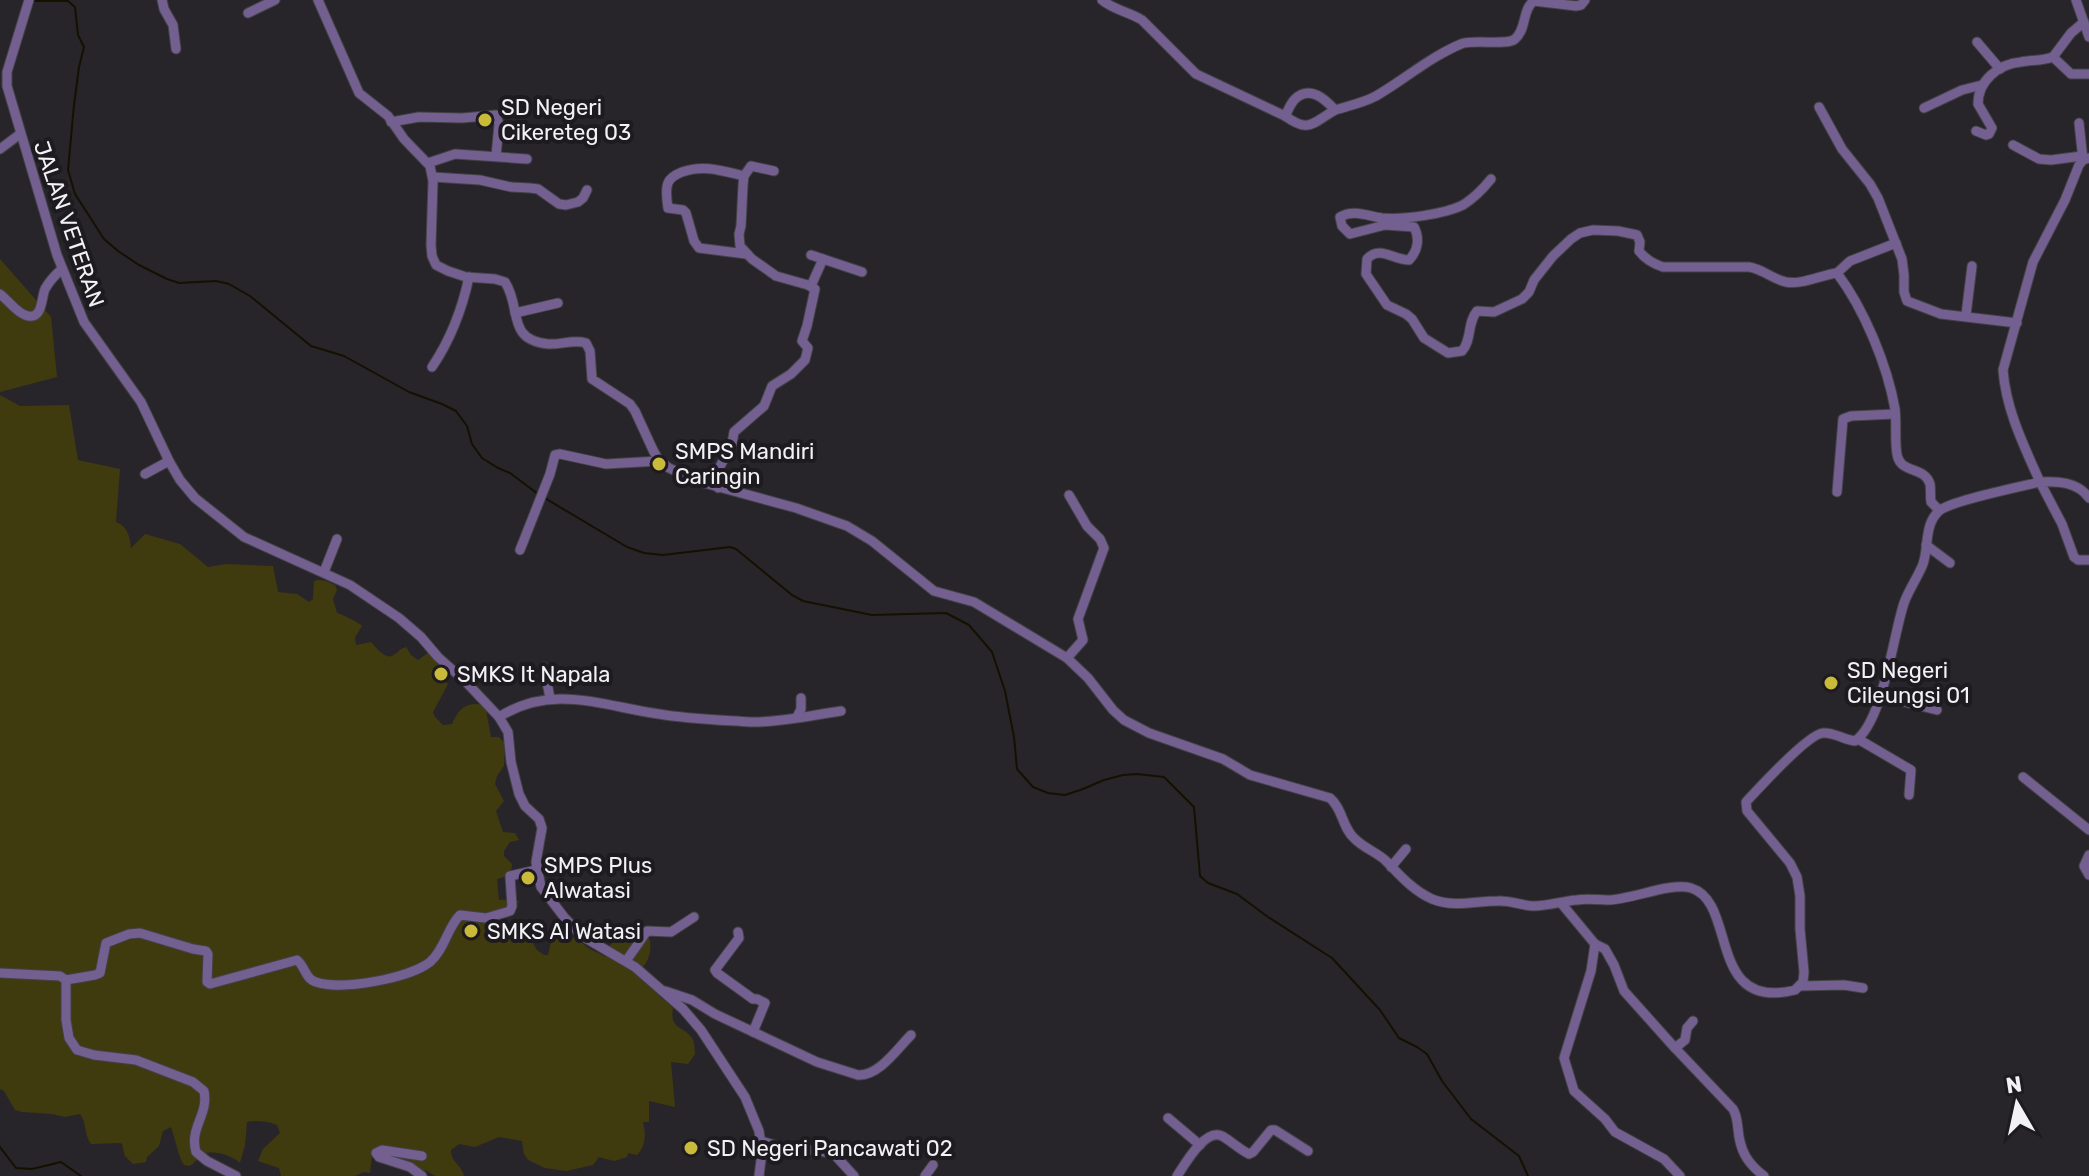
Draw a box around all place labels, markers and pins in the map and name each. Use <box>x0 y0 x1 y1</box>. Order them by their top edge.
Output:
place label: SD Negeri Cikereteg 03 <box>501 94 631 146</box>
marker: SD Negeri Cikereteg 03 <box>476 111 494 129</box>
place label: SMPS Mandiri Caringin <box>675 438 814 490</box>
marker: SMPS Mandiri Caringin <box>650 455 668 473</box>
place label: SD Negeri Cileungsi 01 <box>1847 657 1970 709</box>
place label: SMKS It Napala <box>457 661 610 688</box>
marker: SMKS It Napala <box>432 665 450 683</box>
marker: SD Negeri Cileungsi 01 <box>1822 674 1840 692</box>
place label: SMPS Plus Alwatasi <box>544 852 652 904</box>
marker: SMPS Plus Alwatasi <box>519 869 537 887</box>
place label: SMKS Al Watasi <box>487 918 641 945</box>
marker: SMKS Al Watasi <box>462 922 480 940</box>
place label: SD Negeri Pancawati 02 <box>707 1135 953 1162</box>
marker: SD Negeri Pancawati 02 <box>682 1139 700 1157</box>

